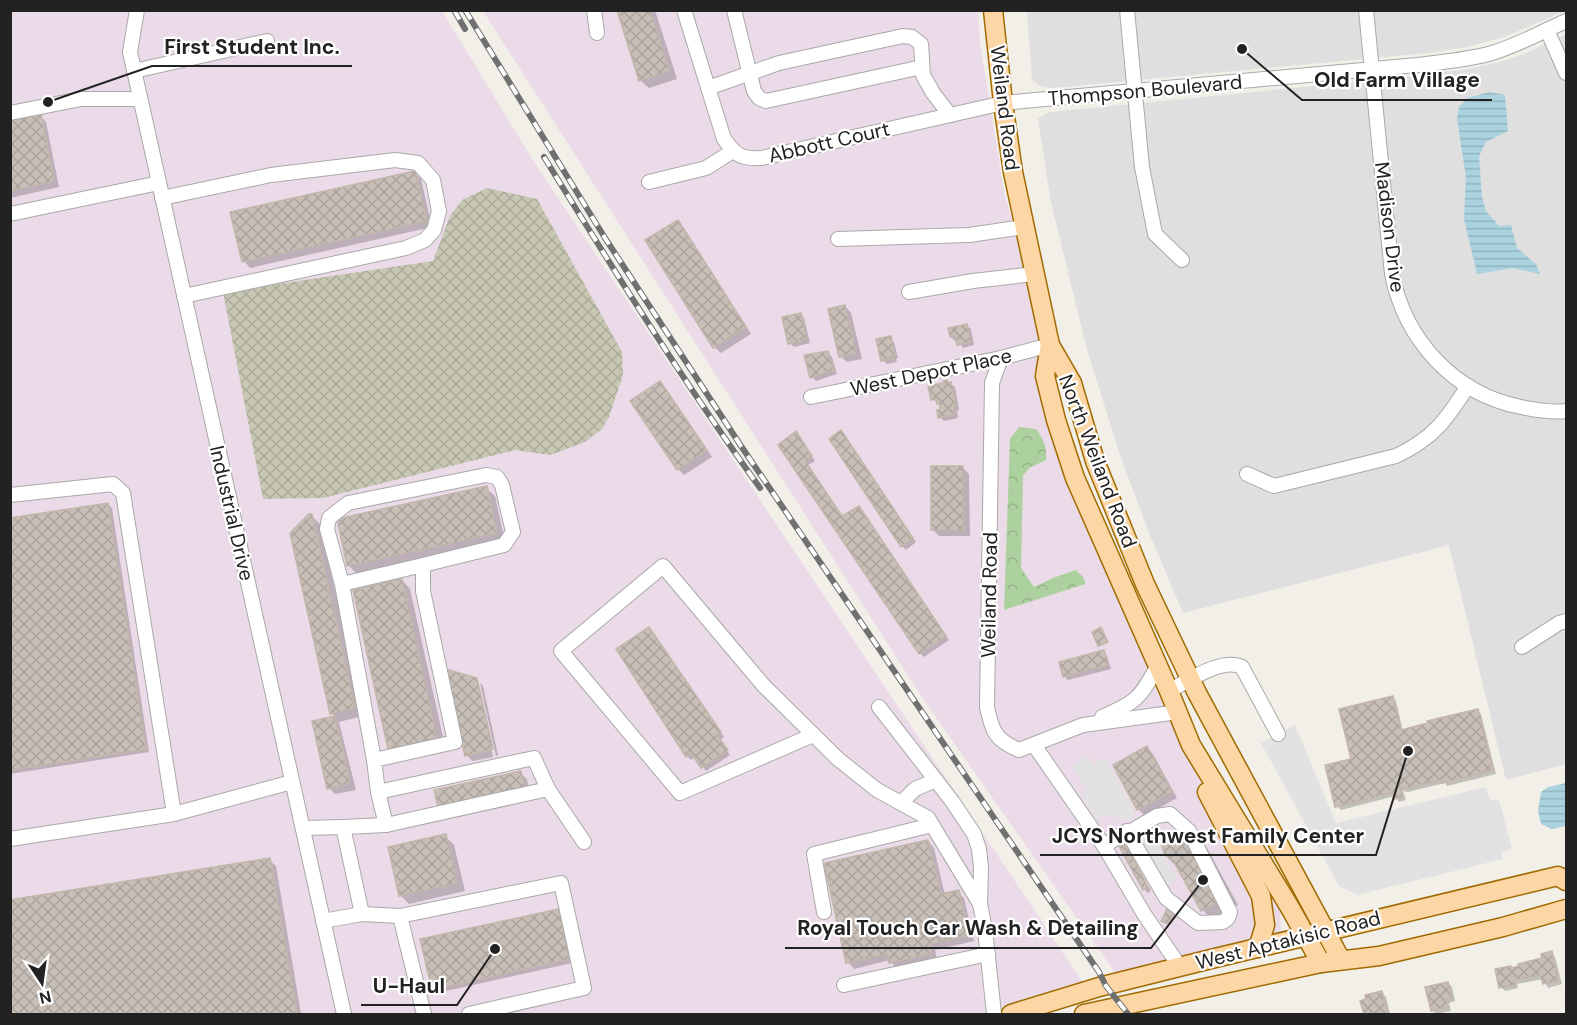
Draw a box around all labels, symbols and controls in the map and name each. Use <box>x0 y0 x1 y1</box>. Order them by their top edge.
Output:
callout: First Student Inc. <box>152 27 352 66</box>
text: First Student Inc. <box>164 33 340 61</box>
street label: Weiland Road <box>984 44 1026 172</box>
callout: Old Farm Village <box>1302 61 1492 100</box>
text: Old Farm Village <box>1314 66 1480 94</box>
street label: Thompson Boulevard <box>1047 69 1243 111</box>
street label: Abbott Court <box>766 115 892 169</box>
street label: Madison Drive <box>1369 160 1411 294</box>
street label: West Depot Place <box>848 342 1014 402</box>
street label: North Weiland Road <box>1053 371 1143 551</box>
street label: Industrial Drive <box>204 443 260 583</box>
street label: Weiland Road <box>975 532 1003 658</box>
callout: JCYS Northwest Family Center <box>1040 816 1376 855</box>
text: JCYS Northwest Family Center <box>1052 822 1365 850</box>
street label: West Aptakisic Road <box>1193 904 1383 976</box>
callout: Royal Touch Car Wash & Detailing <box>785 909 1151 948</box>
text: Royal Touch Car Wash & Detailing <box>797 914 1139 942</box>
north arrow <box>12 953 72 1013</box>
callout: U-Haul <box>361 966 457 1005</box>
text: U-Haul <box>373 972 445 1000</box>
text: N <box>37 986 53 1009</box>

